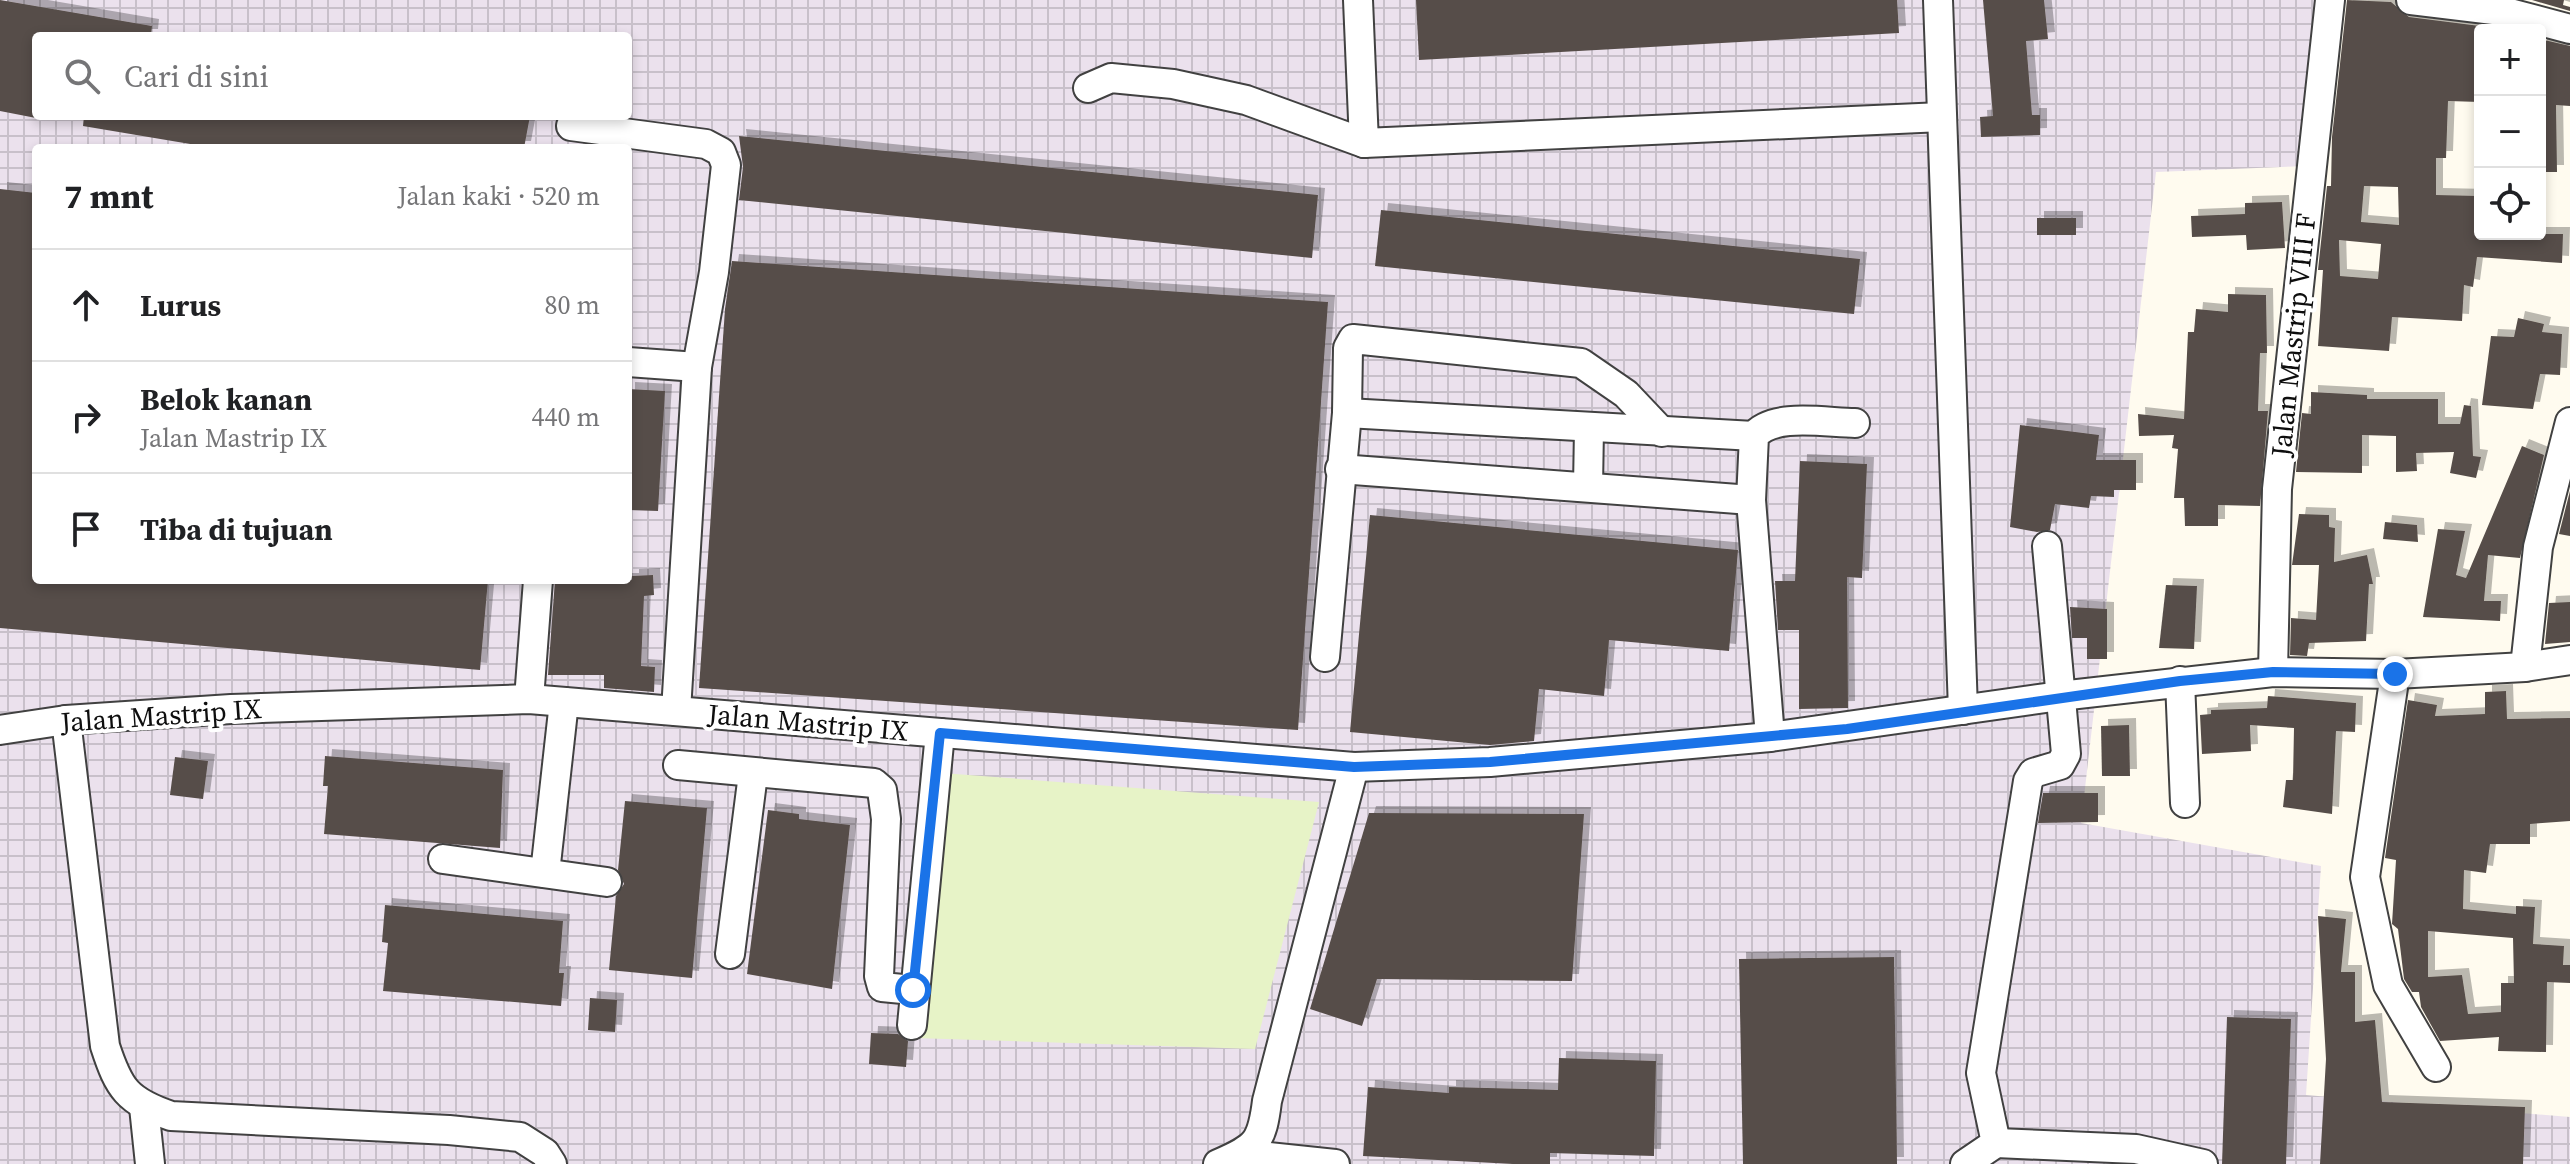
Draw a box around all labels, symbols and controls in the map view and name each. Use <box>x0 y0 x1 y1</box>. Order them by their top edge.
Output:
map controls <box>2474 24 2546 240</box>
button: + <box>2474 24 2546 96</box>
search box <box>32 32 632 120</box>
icon: search <box>60 54 104 98</box>
text: Cari di sini <box>124 56 269 97</box>
button: − <box>2474 96 2546 168</box>
button: locate <box>2474 168 2546 240</box>
text: 7 mnt <box>64 173 154 219</box>
text: Jalan kaki · 520 m <box>397 178 600 214</box>
street label: Jalan Mastrip VIII F <box>2261 211 2325 460</box>
icon: ahead <box>64 283 108 327</box>
text: Lurus <box>140 285 221 326</box>
text: 80 m <box>545 287 600 323</box>
text: Belok kanan <box>140 379 312 420</box>
icon: right <box>64 395 108 439</box>
text: 440 m <box>532 399 600 435</box>
text: Jalan Mastrip IX <box>140 420 327 456</box>
icon: arrive <box>64 507 108 551</box>
text: Tiba di tujuan <box>140 509 333 550</box>
route end <box>2377 656 2413 692</box>
street label: Jalan Mastrip IX <box>58 689 263 741</box>
street label: Jalan Mastrip IX <box>705 694 910 750</box>
route start <box>895 972 931 1008</box>

